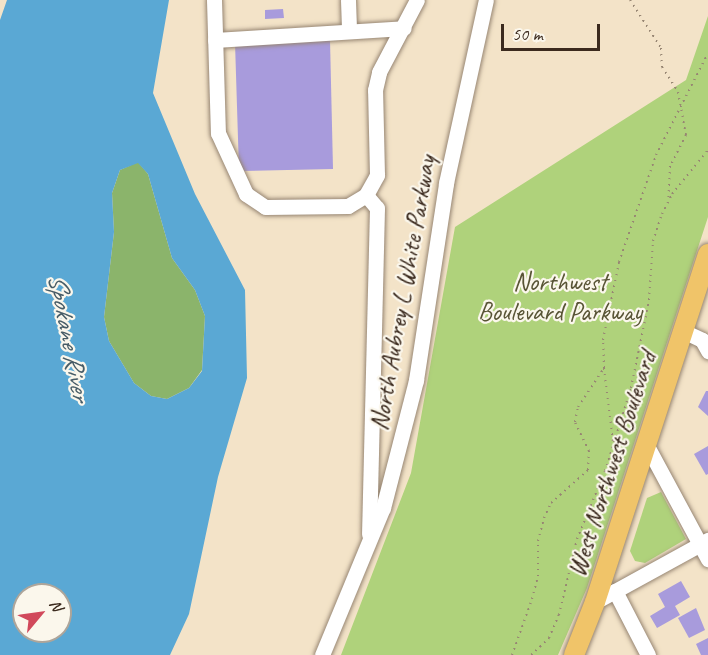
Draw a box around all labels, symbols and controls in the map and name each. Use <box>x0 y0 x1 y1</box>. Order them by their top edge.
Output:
scale bar <box>504 12 603 50</box>
text: 50 m <box>512 23 543 45</box>
street label: North Aubrey L White Parkway <box>363 153 443 433</box>
park label: Northwest Boulevard Parkway <box>478 266 642 328</box>
water label: Spokane River <box>41 271 97 403</box>
street label: West Northwest Boulevard <box>561 347 663 581</box>
north arrow <box>12 583 72 643</box>
text: N <box>45 596 67 614</box>

